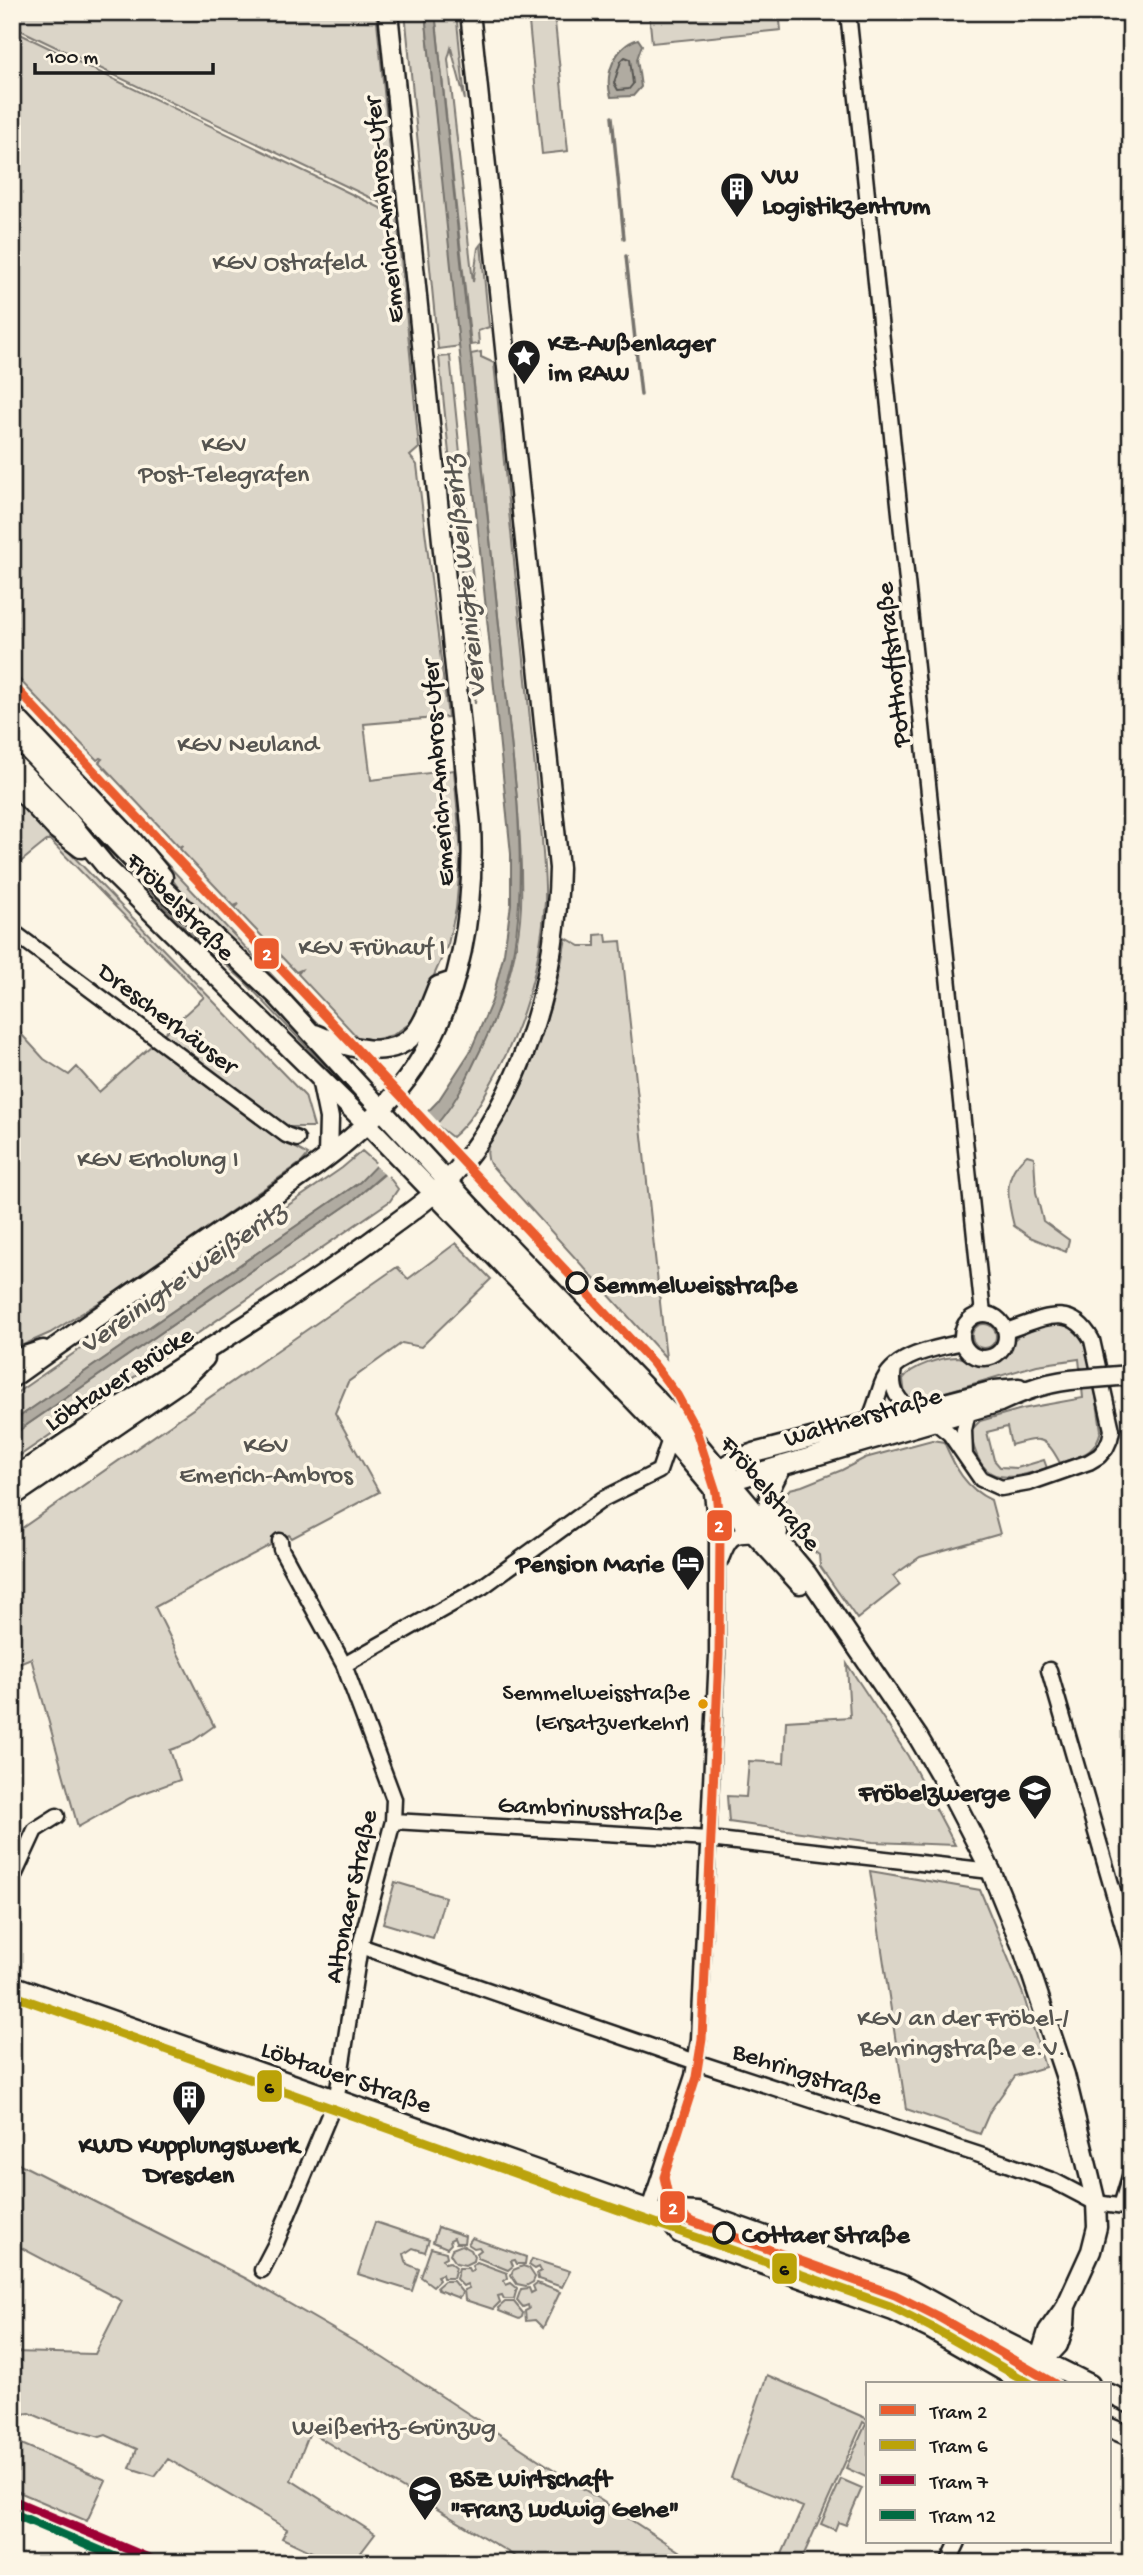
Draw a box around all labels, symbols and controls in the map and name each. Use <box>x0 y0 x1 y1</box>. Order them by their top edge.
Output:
scale bar <box>35 32 214 76</box>
text: 100 m <box>45 47 98 72</box>
street label: Emerich-Ambros-Ufer <box>359 92 414 324</box>
place label: VW Logistikzentrum <box>761 163 931 224</box>
building icon: VW Logistikzentrum <box>718 170 756 219</box>
park label: KGV Ostrafeld <box>212 249 367 280</box>
place label: KZ-Außenlager im RAW <box>547 330 717 391</box>
place icon: KZ-Außenlager im RAW <box>505 337 543 386</box>
park label: KGV Post-Telegrafen <box>138 431 310 492</box>
water label: Vereinigte Weißeritz <box>437 452 496 700</box>
street label: Potthoffstraße <box>871 580 920 749</box>
street label: Emerich-Ambros-Ufer <box>417 655 464 887</box>
park label: KGV Neuland <box>177 731 321 762</box>
street label: Fröbelstraße <box>117 846 240 970</box>
park label: KGV Frühauf I <box>298 934 446 965</box>
line badge: 2 <box>253 937 280 970</box>
text: 2 <box>262 945 272 968</box>
street label: Drescherhäuser <box>89 957 245 1085</box>
park label: KGV Erholung I <box>77 1146 239 1177</box>
water label: Vereinigte Weißeritz <box>74 1195 294 1363</box>
marker: Semmelweisstraße <box>566 1272 588 1294</box>
place label: Semmelweisstraße <box>594 1272 799 1303</box>
street label: Löbtauer Brücke <box>40 1321 201 1440</box>
street label: Waltherstraße <box>781 1382 946 1457</box>
street label: Fröbelstraße <box>710 1430 826 1560</box>
park label: KGV Emerich-Ambros <box>179 1432 354 1493</box>
line badge: 2 <box>706 1509 733 1542</box>
text: 2 <box>714 1517 724 1540</box>
hotel icon: Pension Marie <box>669 1543 707 1592</box>
place label: Pension Marie <box>514 1551 666 1582</box>
place label: Semmelweisstraße (Ersatzverkehr) <box>502 1680 691 1739</box>
marker: Semmelweisstraße (Ersatzverkehr) <box>696 1697 710 1711</box>
school or university icon: Fröbelzwerge <box>1016 1772 1054 1821</box>
place label: Fröbelzwerge <box>858 1780 1012 1811</box>
street label: Gambrinusstraße <box>497 1791 684 1832</box>
street label: Altonaer Straße <box>320 1807 387 1986</box>
park label: KGV an der Fröbel-/ Behringstraße e.V. <box>857 2005 1069 2066</box>
street label: Löbtauer Straße <box>256 2036 435 2123</box>
street label: Behringstraße <box>727 2037 886 2115</box>
line badge: 6 <box>256 2069 283 2103</box>
building icon: KWD Kupplungswerk Dresden <box>170 2078 208 2127</box>
text: 6 <box>264 2078 274 2101</box>
place label: KWD Kupplungswerk Dresden <box>78 2132 303 2193</box>
line badge: 2 <box>659 2190 686 2224</box>
text: 2 <box>668 2199 678 2222</box>
marker: Cottaer Straße <box>713 2222 735 2244</box>
place label: Cottaer Straße <box>742 2222 911 2253</box>
line badge: 6 <box>771 2252 798 2285</box>
text: 6 <box>779 2260 789 2283</box>
legend <box>866 2382 1112 2544</box>
text: Tram 2 <box>929 2402 987 2427</box>
park label: Weißeritz-Grünzug <box>292 2414 496 2445</box>
text: Tram 6 <box>929 2436 988 2461</box>
place label: BSZ Wirtschaft "Franz Ludwig Gehe" <box>449 2466 679 2527</box>
text: Tram 7 <box>929 2472 989 2497</box>
school or university icon: BSZ Wirtschaft "Franz Ludwig Gehe" <box>406 2473 444 2522</box>
text: Tram 12 <box>929 2506 996 2531</box>

